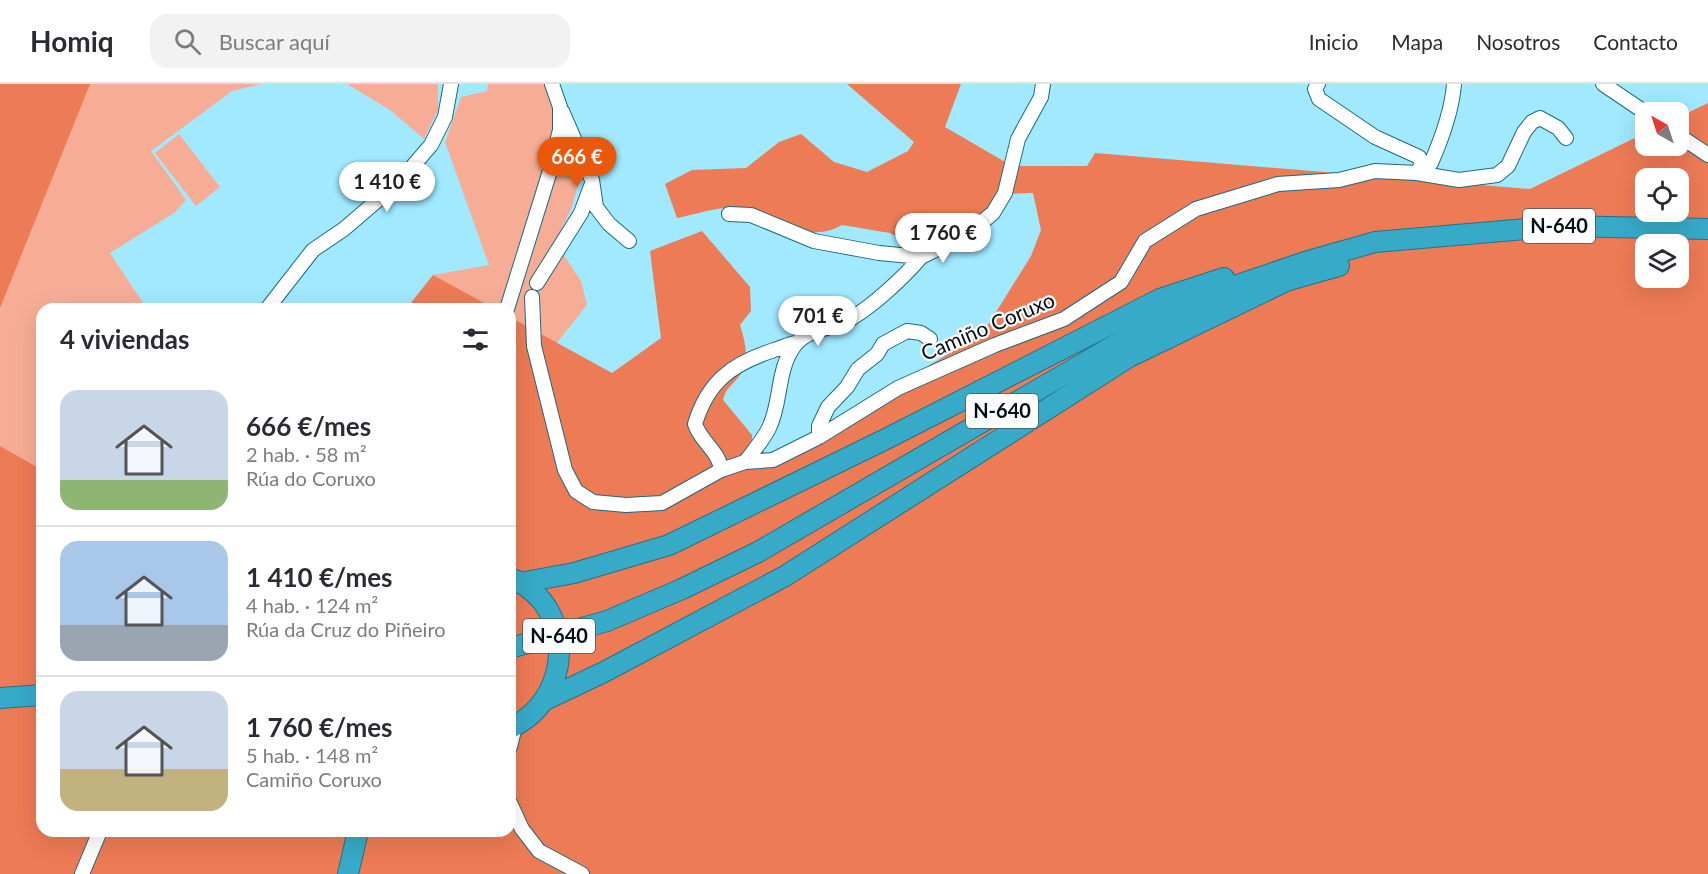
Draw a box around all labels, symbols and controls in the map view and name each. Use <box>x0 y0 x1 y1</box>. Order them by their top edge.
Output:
search box <box>150 14 570 68</box>
text: Homiq <box>30 24 114 58</box>
icon: search <box>171 25 204 58</box>
text: Buscar aquí <box>219 28 330 55</box>
text: Inicio <box>1309 29 1358 54</box>
text: Mapa <box>1391 29 1443 54</box>
text: Nosotros <box>1476 29 1560 54</box>
text: Contacto <box>1593 29 1678 54</box>
north arrow <box>1635 102 1689 156</box>
map controls <box>1635 102 1689 288</box>
pin: 666 € <box>535 137 619 188</box>
text: 666 € <box>551 144 603 168</box>
pin: 1 410 € <box>332 162 442 213</box>
button: locate <box>1635 168 1689 222</box>
text: 1 410 € <box>353 169 421 193</box>
road number: N-640 <box>1523 209 1595 243</box>
pin: 1 760 € <box>888 213 998 264</box>
text: 1 760 € <box>909 220 977 244</box>
button: layers <box>1635 234 1689 288</box>
street label: Camiño Coruxo <box>917 286 1058 365</box>
pin: 701 € <box>776 296 860 347</box>
text: 701 € <box>792 303 844 327</box>
text: 4 viviendas <box>60 323 189 355</box>
icon: filters <box>459 323 492 356</box>
road number: N-640 <box>966 394 1038 428</box>
text: 666 €/mes <box>246 410 371 442</box>
icon: home <box>108 414 180 486</box>
text: 2 hab. · 58 m² <box>246 442 367 466</box>
text: Rúa do Coruxo <box>246 466 376 490</box>
text: 1 410 €/mes <box>246 561 392 593</box>
icon: home <box>108 565 180 637</box>
text: 4 hab. · 124 m² <box>246 593 378 617</box>
text: Rúa da Cruz do Piñeiro <box>246 617 446 641</box>
road number: N-640 <box>523 619 595 653</box>
text: 1 760 €/mes <box>246 711 392 743</box>
icon: home <box>108 715 180 787</box>
text: 5 hab. · 148 m² <box>246 743 378 767</box>
text: Camiño Coruxo <box>246 767 382 791</box>

